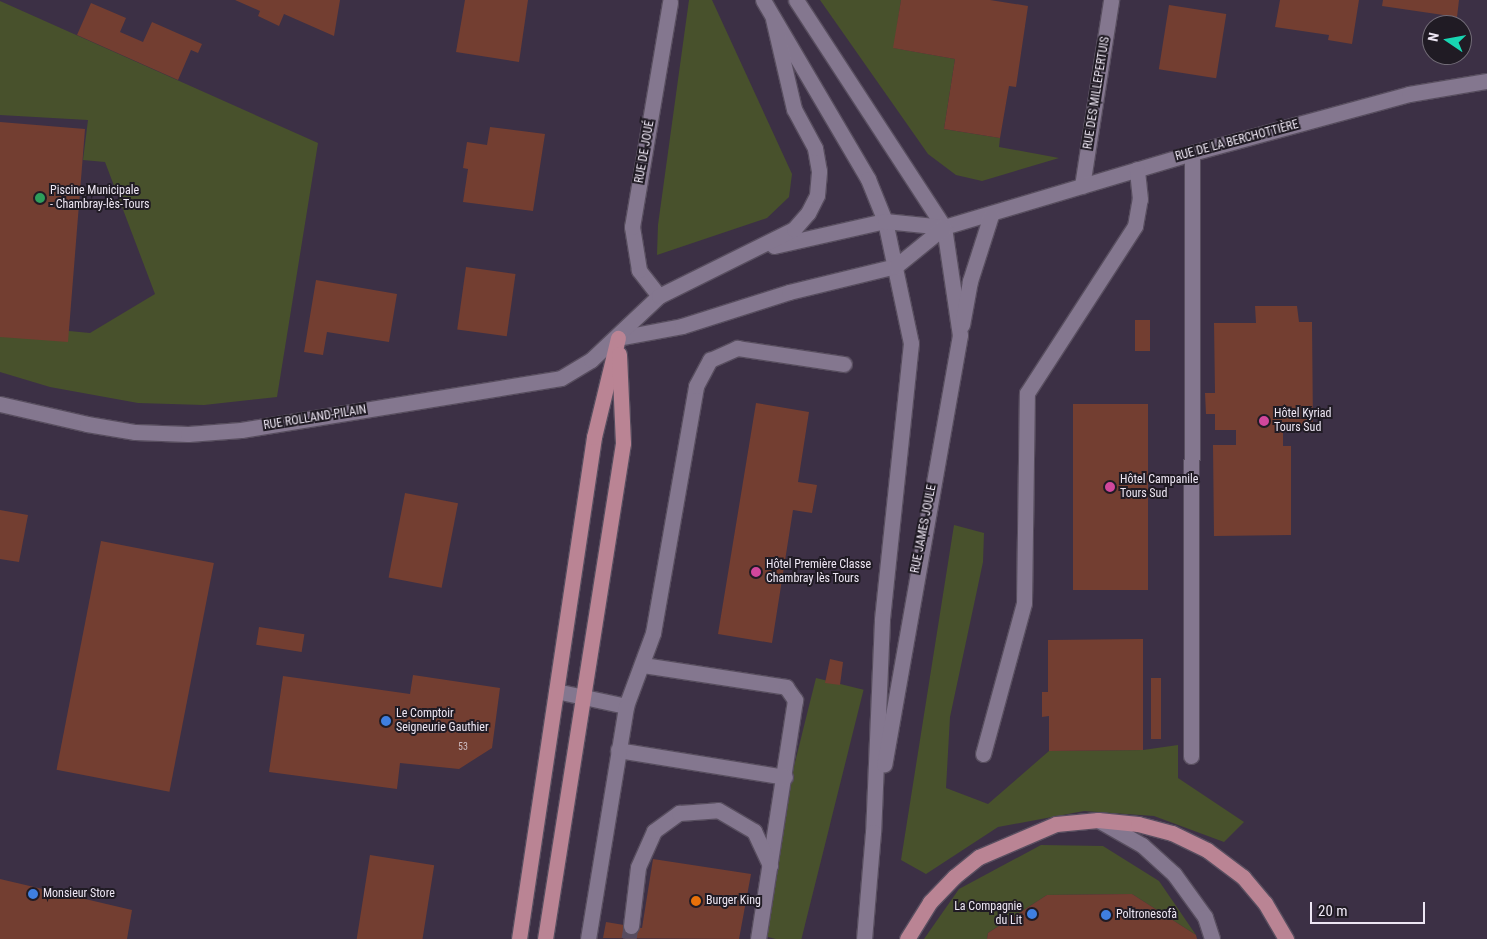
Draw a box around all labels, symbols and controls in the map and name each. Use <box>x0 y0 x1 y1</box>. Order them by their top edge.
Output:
north arrow <box>1422 15 1472 65</box>
text: N <box>1425 31 1442 43</box>
street label: RUE DES MILLEPERTUIS <box>1081 36 1113 150</box>
street label: RUE DE LA BERCHOTTIÈRE <box>1174 118 1300 164</box>
street label: RUE DE JOUÉ <box>632 120 658 184</box>
place label: Piscine Municipale - Chambray-lès-Tours <box>50 184 150 212</box>
marker: Piscine Municipale - Chambray-lès-Tours <box>34 192 46 204</box>
street label: RUE ROLLAND-PILAIN <box>263 403 367 433</box>
place label: Hôtel Kyriad Tours Sud <box>1274 407 1332 435</box>
marker: Hôtel Kyriad Tours Sud <box>1258 415 1270 427</box>
place label: Hôtel Campanile Tours Sud <box>1120 473 1198 501</box>
marker: Hôtel Campanile Tours Sud <box>1104 481 1116 493</box>
street label: RUE JAMES JOULE <box>908 484 940 574</box>
place label: Hôtel Première Classe Chambray lès Tours <box>766 558 871 586</box>
marker: Hôtel Première Classe Chambray lès Tours <box>750 566 762 578</box>
place label: Le Comptoir Seigneurie Gauthier <box>396 707 489 735</box>
marker: Le Comptoir Seigneurie Gauthier <box>380 715 392 727</box>
house number: 53 <box>458 741 468 753</box>
place label: Monsieur Store <box>43 887 115 901</box>
marker: Monsieur Store <box>27 888 39 900</box>
scale bar <box>1312 892 1427 924</box>
place label: Burger King <box>706 894 761 908</box>
marker: Burger King <box>690 895 702 907</box>
place label: La Compagnie du Lit <box>954 900 1022 928</box>
text: 20 m <box>1318 902 1348 920</box>
marker: La Compagnie du Lit <box>1026 908 1038 920</box>
place label: Poltronesofà <box>1116 908 1177 922</box>
marker: Poltronesofà <box>1100 909 1112 921</box>

